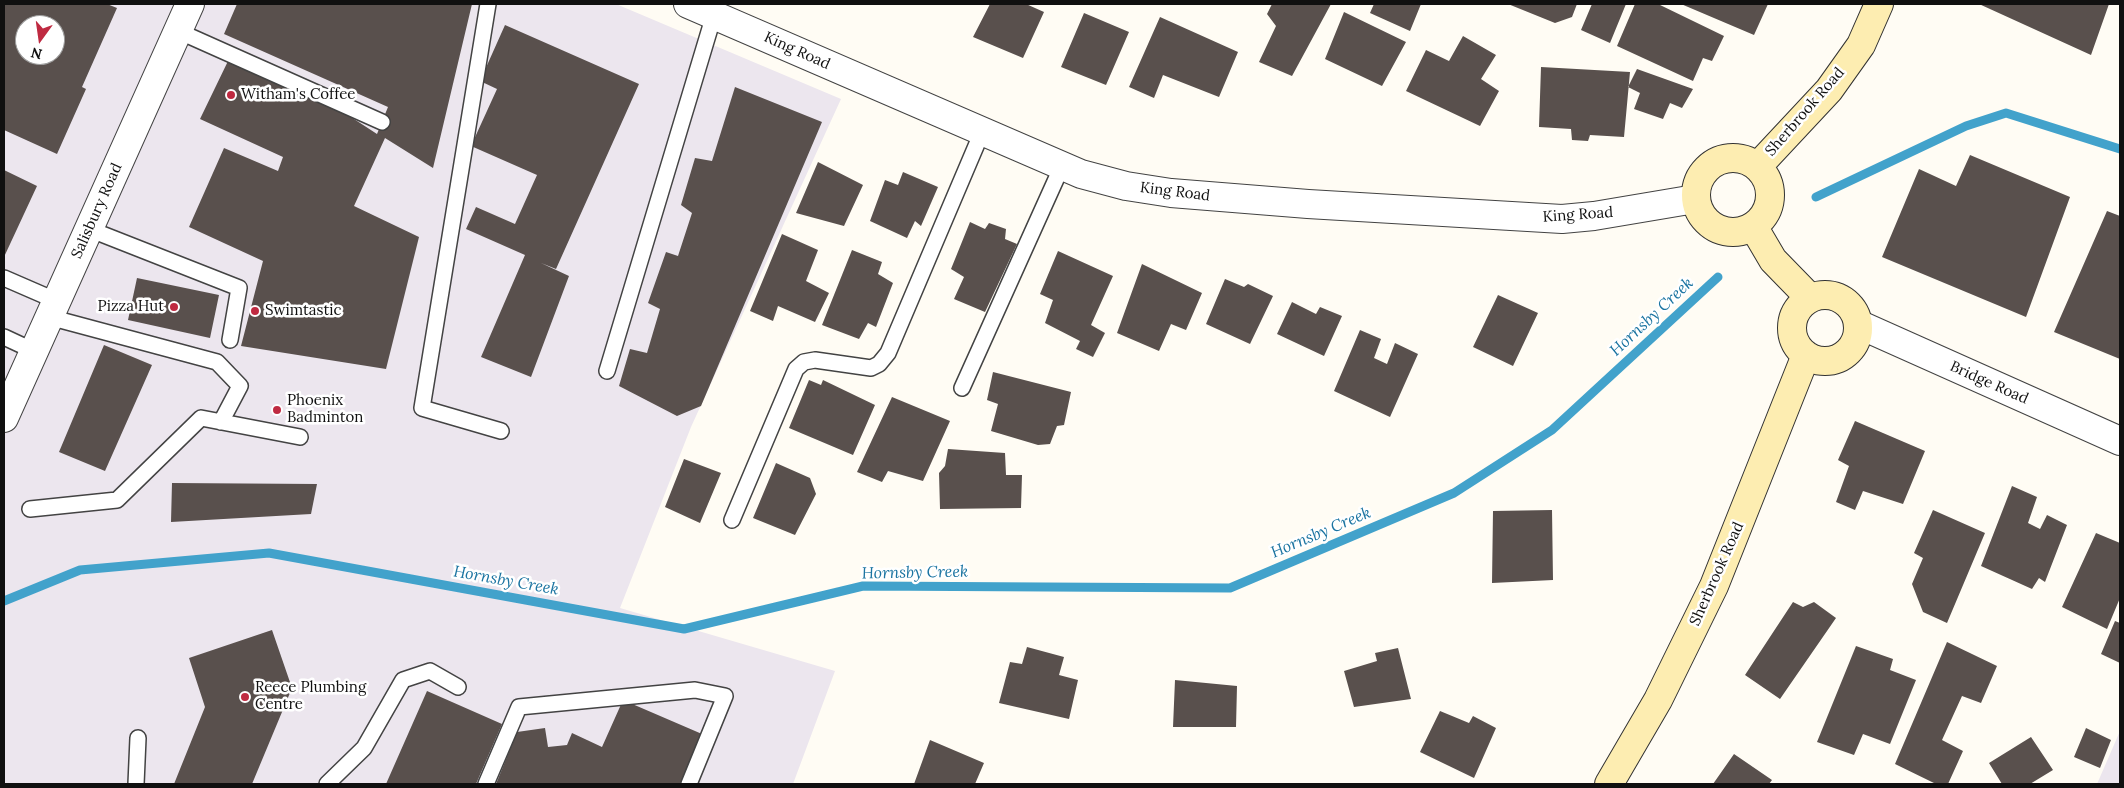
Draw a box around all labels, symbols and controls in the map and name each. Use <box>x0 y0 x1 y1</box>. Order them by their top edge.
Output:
north arrow <box>15 15 65 65</box>
street label: King Road <box>761 28 833 74</box>
text: N <box>29 44 44 64</box>
street label: Sherbrook Road <box>1762 64 1848 160</box>
place label: Witham's Coffee <box>241 86 355 104</box>
marker: Witham's Coffee <box>225 89 237 101</box>
street label: Salisbury Road <box>68 160 126 262</box>
street label: King Road <box>1139 179 1211 205</box>
street label: King Road <box>1542 204 1614 226</box>
water label: Hornsby Creek <box>1606 274 1698 360</box>
place label: Pizza Hut <box>98 298 164 316</box>
marker: Pizza Hut <box>168 301 180 313</box>
place label: Swimtastic <box>265 302 341 320</box>
marker: Swimtastic <box>249 305 261 317</box>
street label: Bridge Road <box>1947 358 2031 408</box>
place label: Phoenix Badminton <box>287 392 363 427</box>
marker: Phoenix Badminton <box>271 404 283 416</box>
water label: Hornsby Creek <box>1268 503 1374 563</box>
street label: Sherbrook Road <box>1686 519 1748 629</box>
water label: Hornsby Creek <box>452 562 560 600</box>
water label: Hornsby Creek <box>862 562 968 584</box>
place label: Reece Plumbing Centre <box>255 679 366 714</box>
marker: Reece Plumbing Centre <box>239 691 251 703</box>

